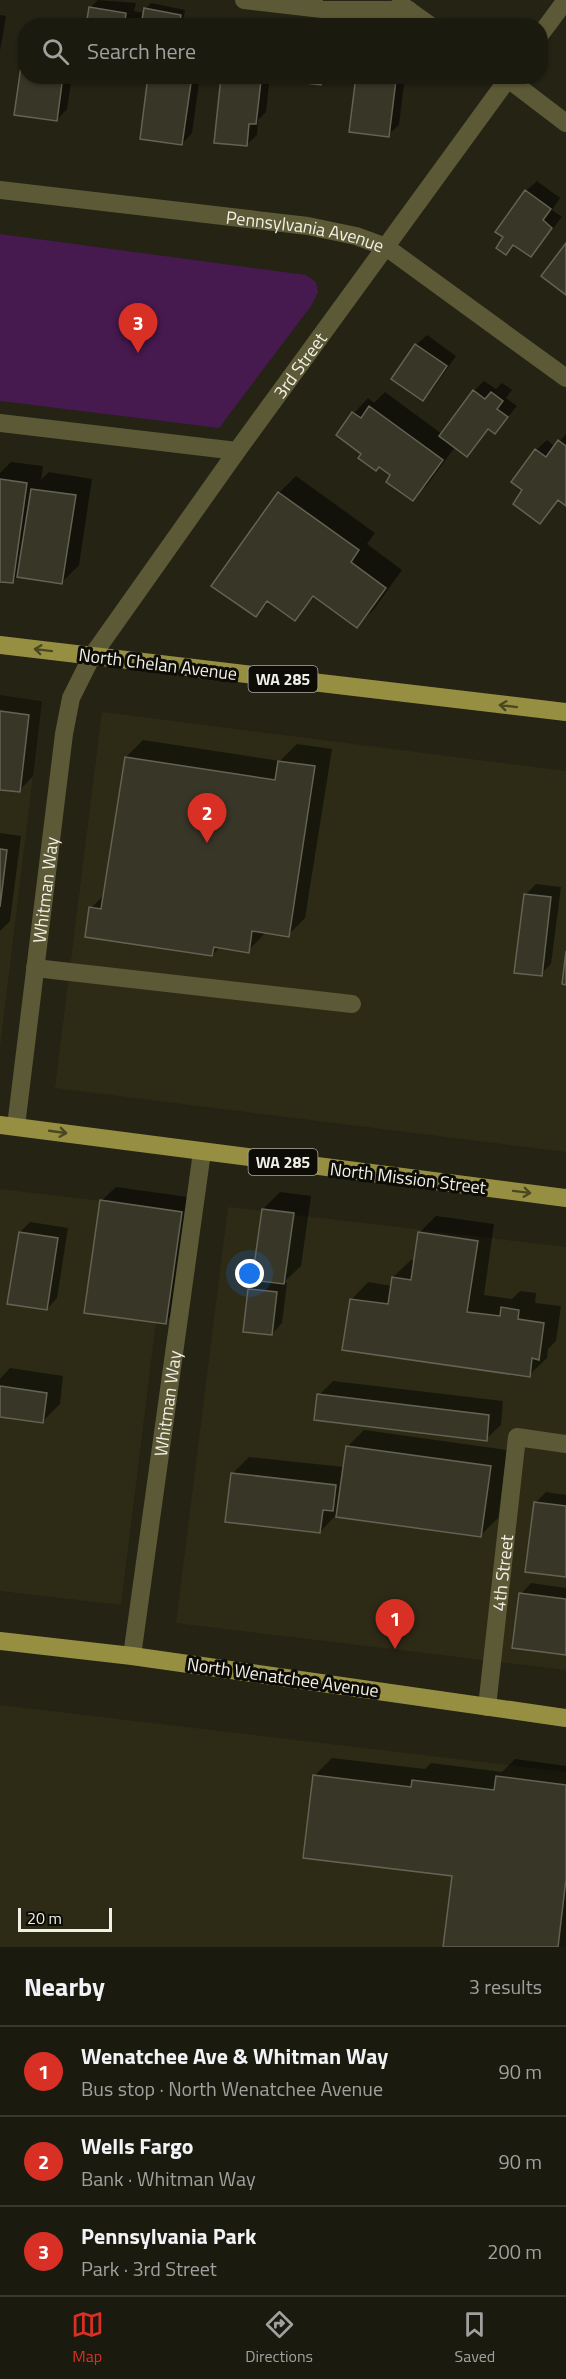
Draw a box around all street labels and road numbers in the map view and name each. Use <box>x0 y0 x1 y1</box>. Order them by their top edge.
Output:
street label: Pennsylvania Avenue <box>225 203 388 259</box>
street label: 3rd Street <box>266 326 333 404</box>
street label: North Chelan Avenue <box>77 641 239 687</box>
road number: WA 285 <box>248 666 318 692</box>
street label: Whitman Way <box>25 835 65 944</box>
road number: WA 285 <box>248 1149 318 1175</box>
street label: North Mission Street <box>328 1155 488 1201</box>
street label: Whitman Way <box>146 1348 188 1458</box>
street label: 4th Street <box>484 1533 520 1612</box>
street label: North Wenatchee Avenue <box>185 1650 381 1704</box>

